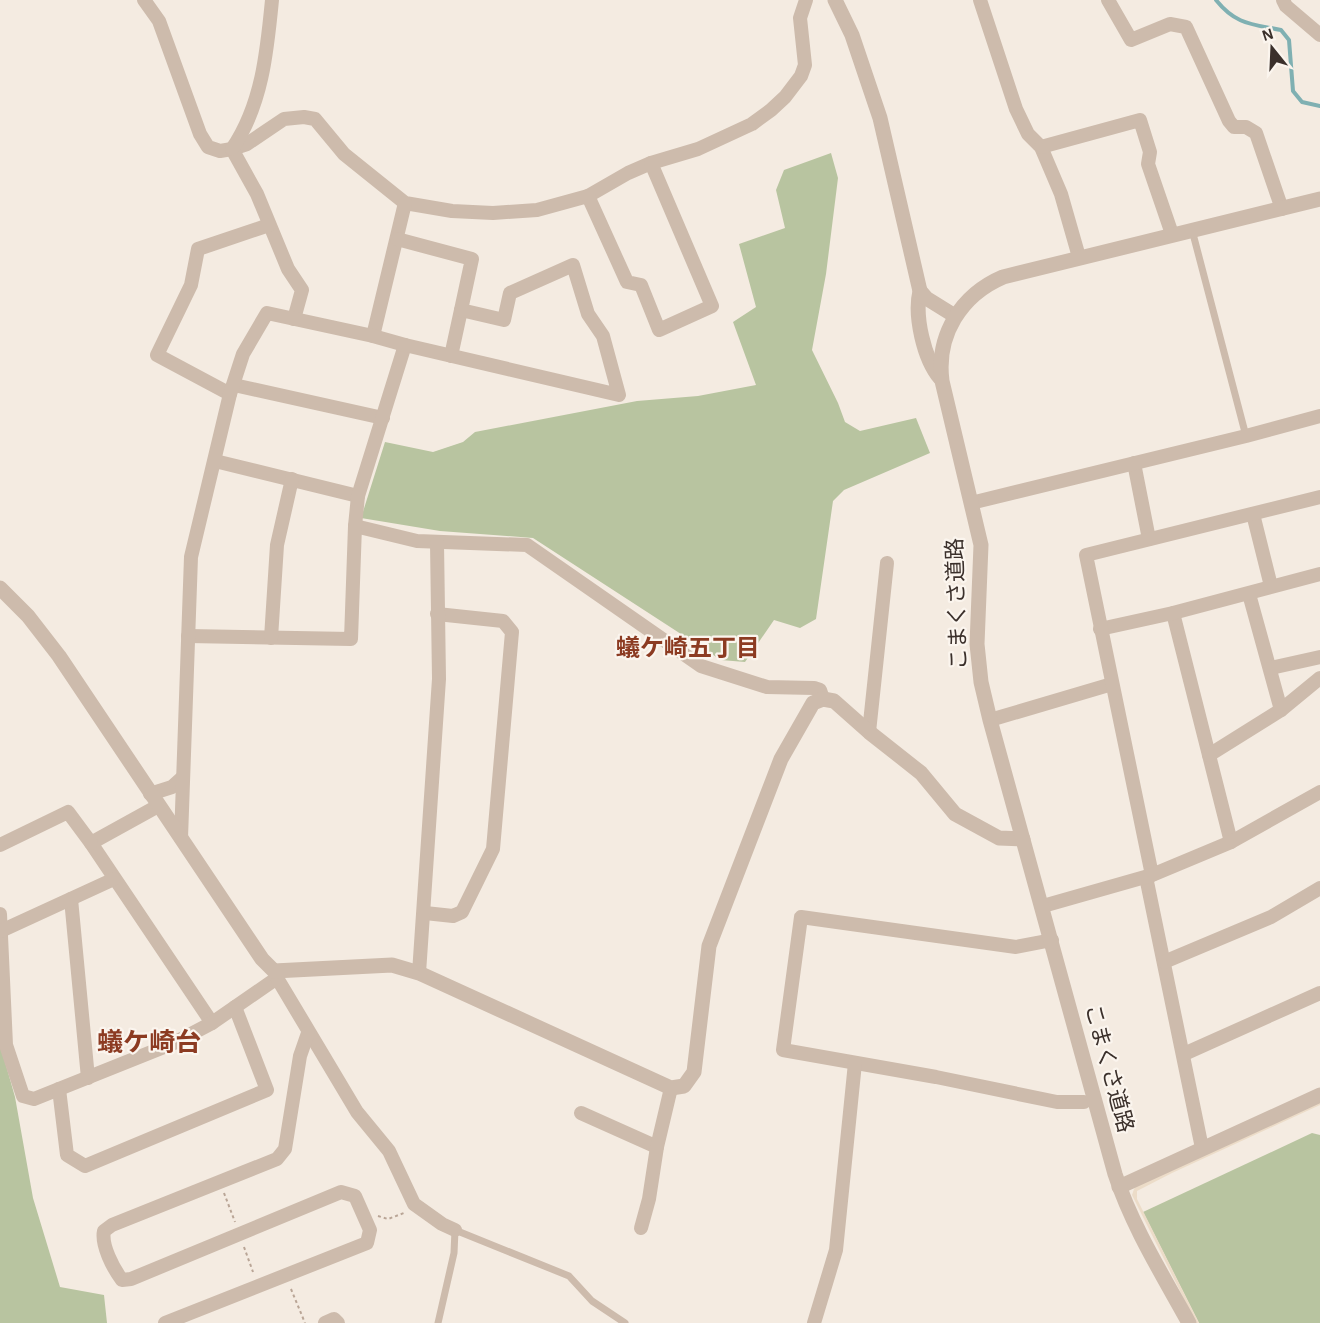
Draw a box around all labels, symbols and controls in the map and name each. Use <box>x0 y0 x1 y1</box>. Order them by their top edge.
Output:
north arrow <box>1242 18 1302 78</box>
text: N <box>1260 25 1275 44</box>
street label: こまくさ道路 <box>943 538 970 670</box>
district label: 蟻ケ崎五丁目 <box>616 635 760 661</box>
street label: こまくさ道路 <box>1081 1001 1138 1135</box>
district label: 蟻ケ崎台 <box>97 1028 201 1056</box>

